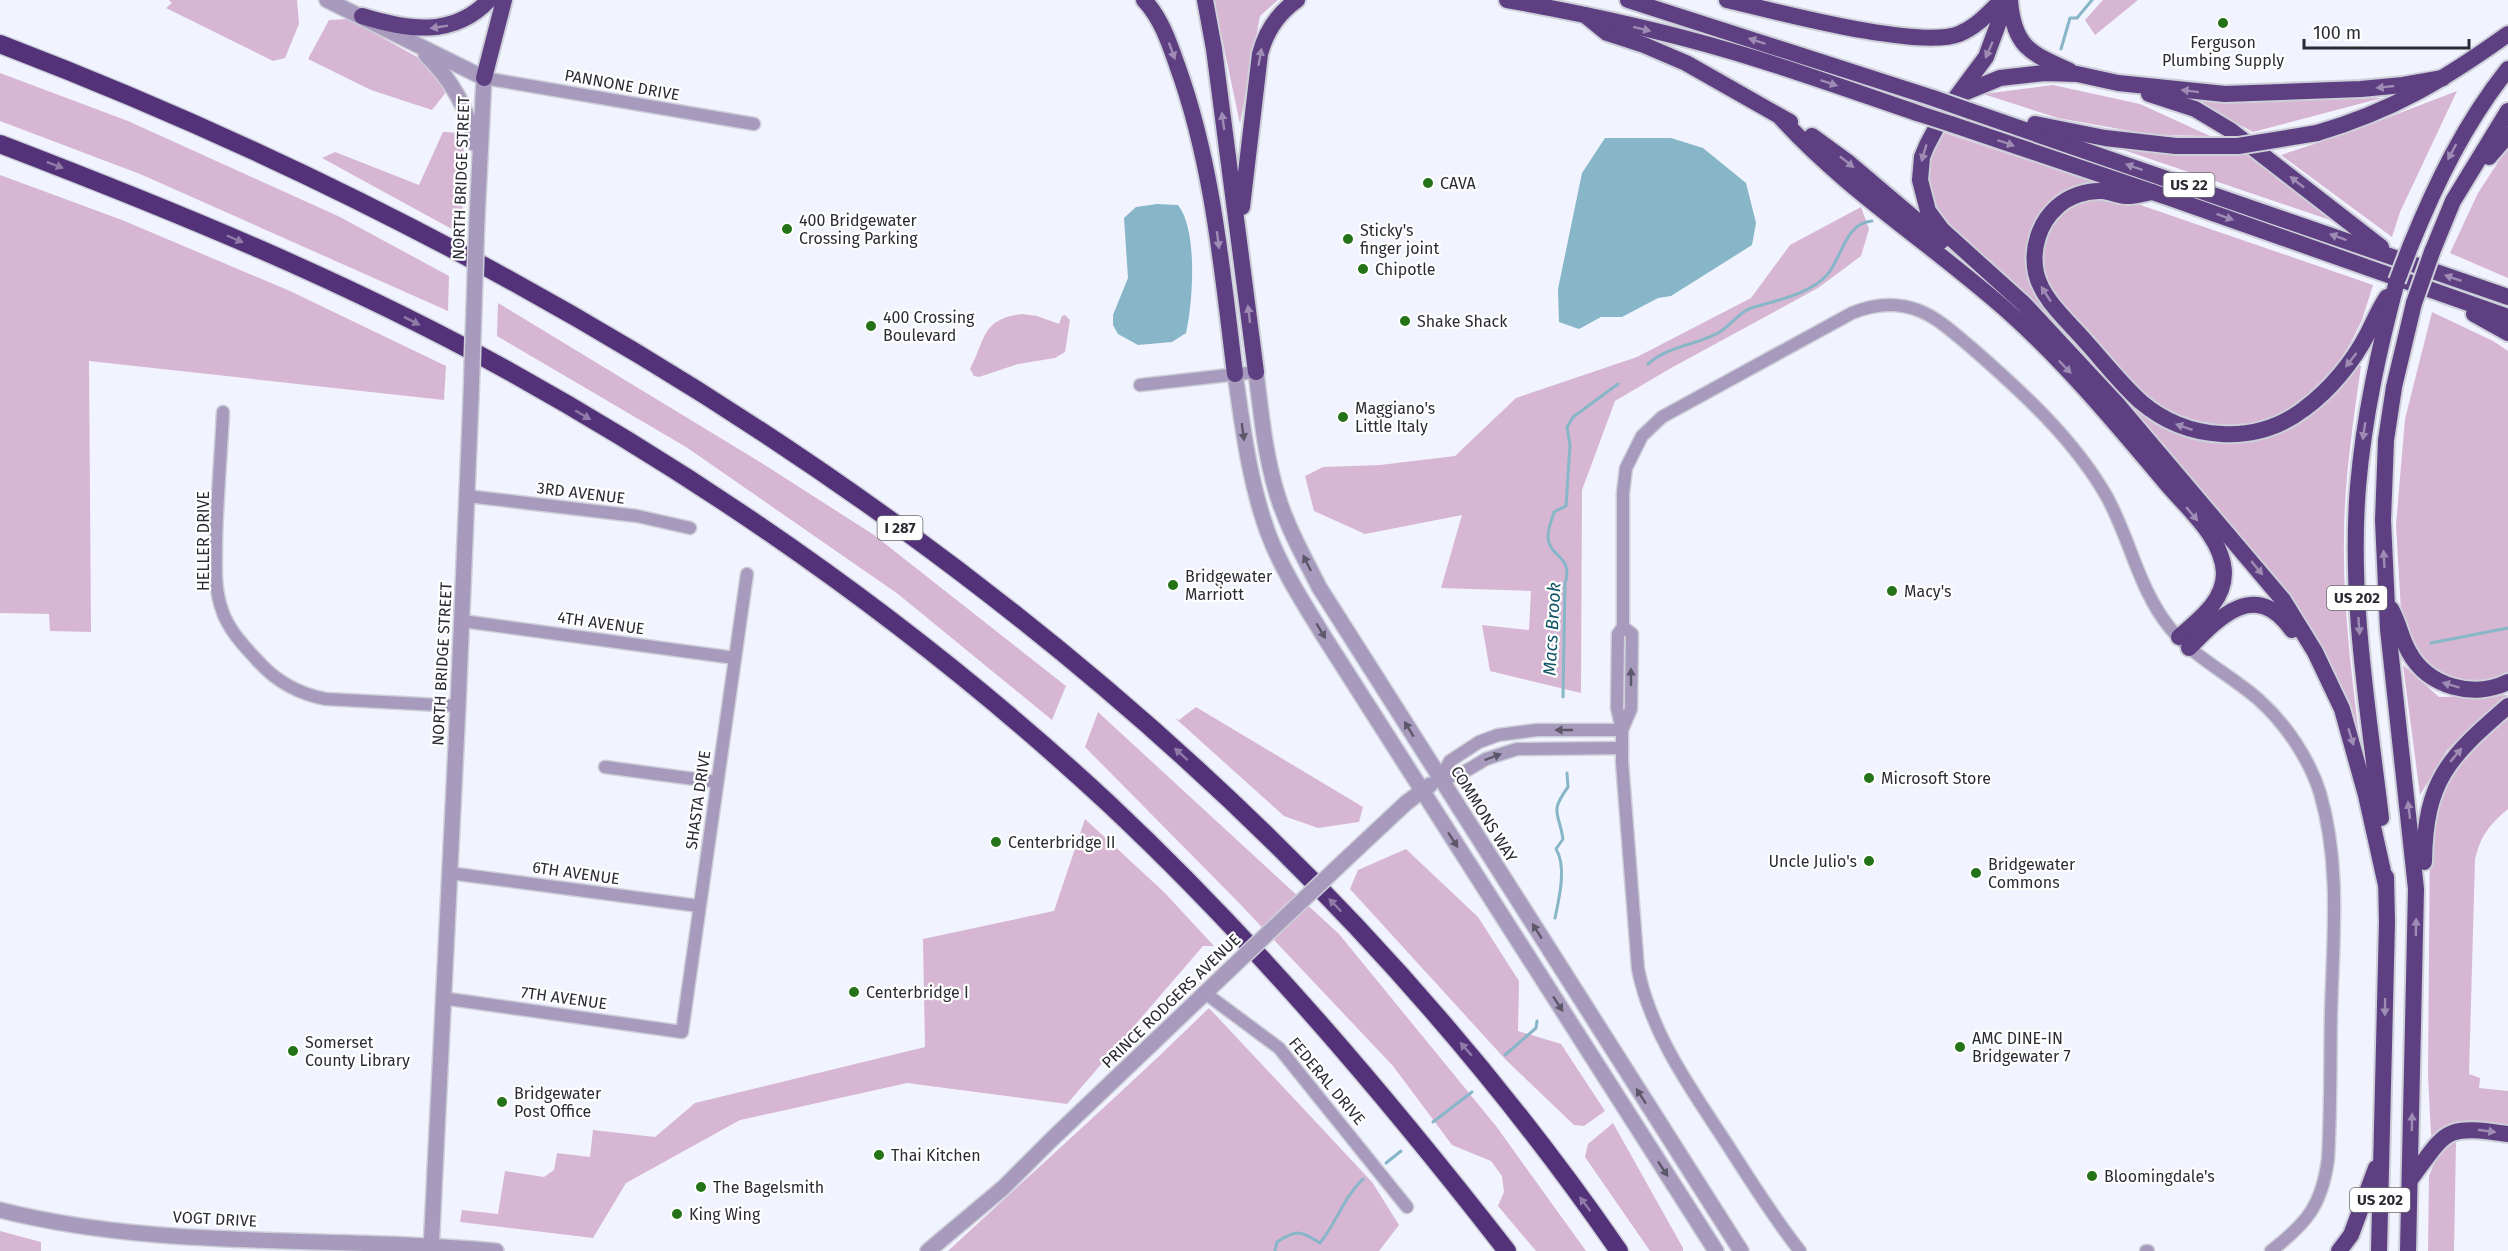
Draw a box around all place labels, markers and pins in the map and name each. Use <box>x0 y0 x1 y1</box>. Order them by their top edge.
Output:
marker: Ferguson Plumbing Supply <box>2216 16 2230 30</box>
place label: Ferguson Plumbing Supply <box>2162 33 2284 70</box>
place label: CAVA <box>1440 174 1477 193</box>
marker: CAVA <box>1421 176 1435 190</box>
place label: 400 Bridgewater Crossing Parking <box>799 211 918 248</box>
place label: Sticky's finger joint <box>1360 221 1439 258</box>
marker: 400 Bridgewater Crossing Parking <box>780 222 794 236</box>
marker: Sticky's finger joint <box>1341 232 1355 246</box>
place label: Chipotle <box>1375 260 1435 279</box>
marker: Chipotle <box>1356 262 1370 276</box>
place label: 400 Crossing Boulevard <box>883 308 975 345</box>
place label: Shake Shack <box>1417 312 1508 331</box>
marker: Shake Shack <box>1398 314 1412 328</box>
marker: 400 Crossing Boulevard <box>864 319 878 333</box>
place label: Maggiano's Little Italy <box>1355 399 1435 436</box>
marker: Maggiano's Little Italy <box>1336 410 1350 424</box>
place label: Bridgewater Marriott <box>1185 567 1273 604</box>
marker: Bridgewater Marriott <box>1166 578 1180 592</box>
place label: Macy's <box>1904 582 1952 601</box>
marker: Macy's <box>1885 584 1899 598</box>
place label: Microsoft Store <box>1881 769 1991 788</box>
marker: Microsoft Store <box>1862 771 1876 785</box>
place label: Centerbridge II <box>1008 833 1115 852</box>
marker: Centerbridge II <box>989 835 1003 849</box>
place label: Uncle Julio's <box>1768 852 1857 871</box>
marker: Uncle Julio's <box>1862 854 1876 868</box>
place label: Bridgewater Commons <box>1988 855 2076 892</box>
marker: Bridgewater Commons <box>1969 866 1983 880</box>
place label: Centerbridge I <box>866 983 969 1002</box>
marker: Centerbridge I <box>847 985 861 999</box>
place label: AMC DINE-IN Bridgewater 7 <box>1972 1029 2071 1066</box>
place label: Somerset County Library <box>305 1033 410 1070</box>
marker: AMC DINE-IN Bridgewater 7 <box>1953 1040 1967 1054</box>
marker: Somerset County Library <box>286 1044 300 1058</box>
place label: Bridgewater Post Office <box>514 1084 602 1121</box>
marker: Bridgewater Post Office <box>495 1095 509 1109</box>
place label: Thai Kitchen <box>891 1146 981 1165</box>
marker: Thai Kitchen <box>872 1148 886 1162</box>
place label: Bloomingdale's <box>2104 1167 2215 1186</box>
marker: Bloomingdale's <box>2085 1169 2099 1183</box>
place label: The Bagelsmith <box>713 1178 824 1197</box>
marker: The Bagelsmith <box>694 1180 708 1194</box>
place label: King Wing <box>689 1205 761 1224</box>
marker: King Wing <box>670 1207 684 1221</box>

